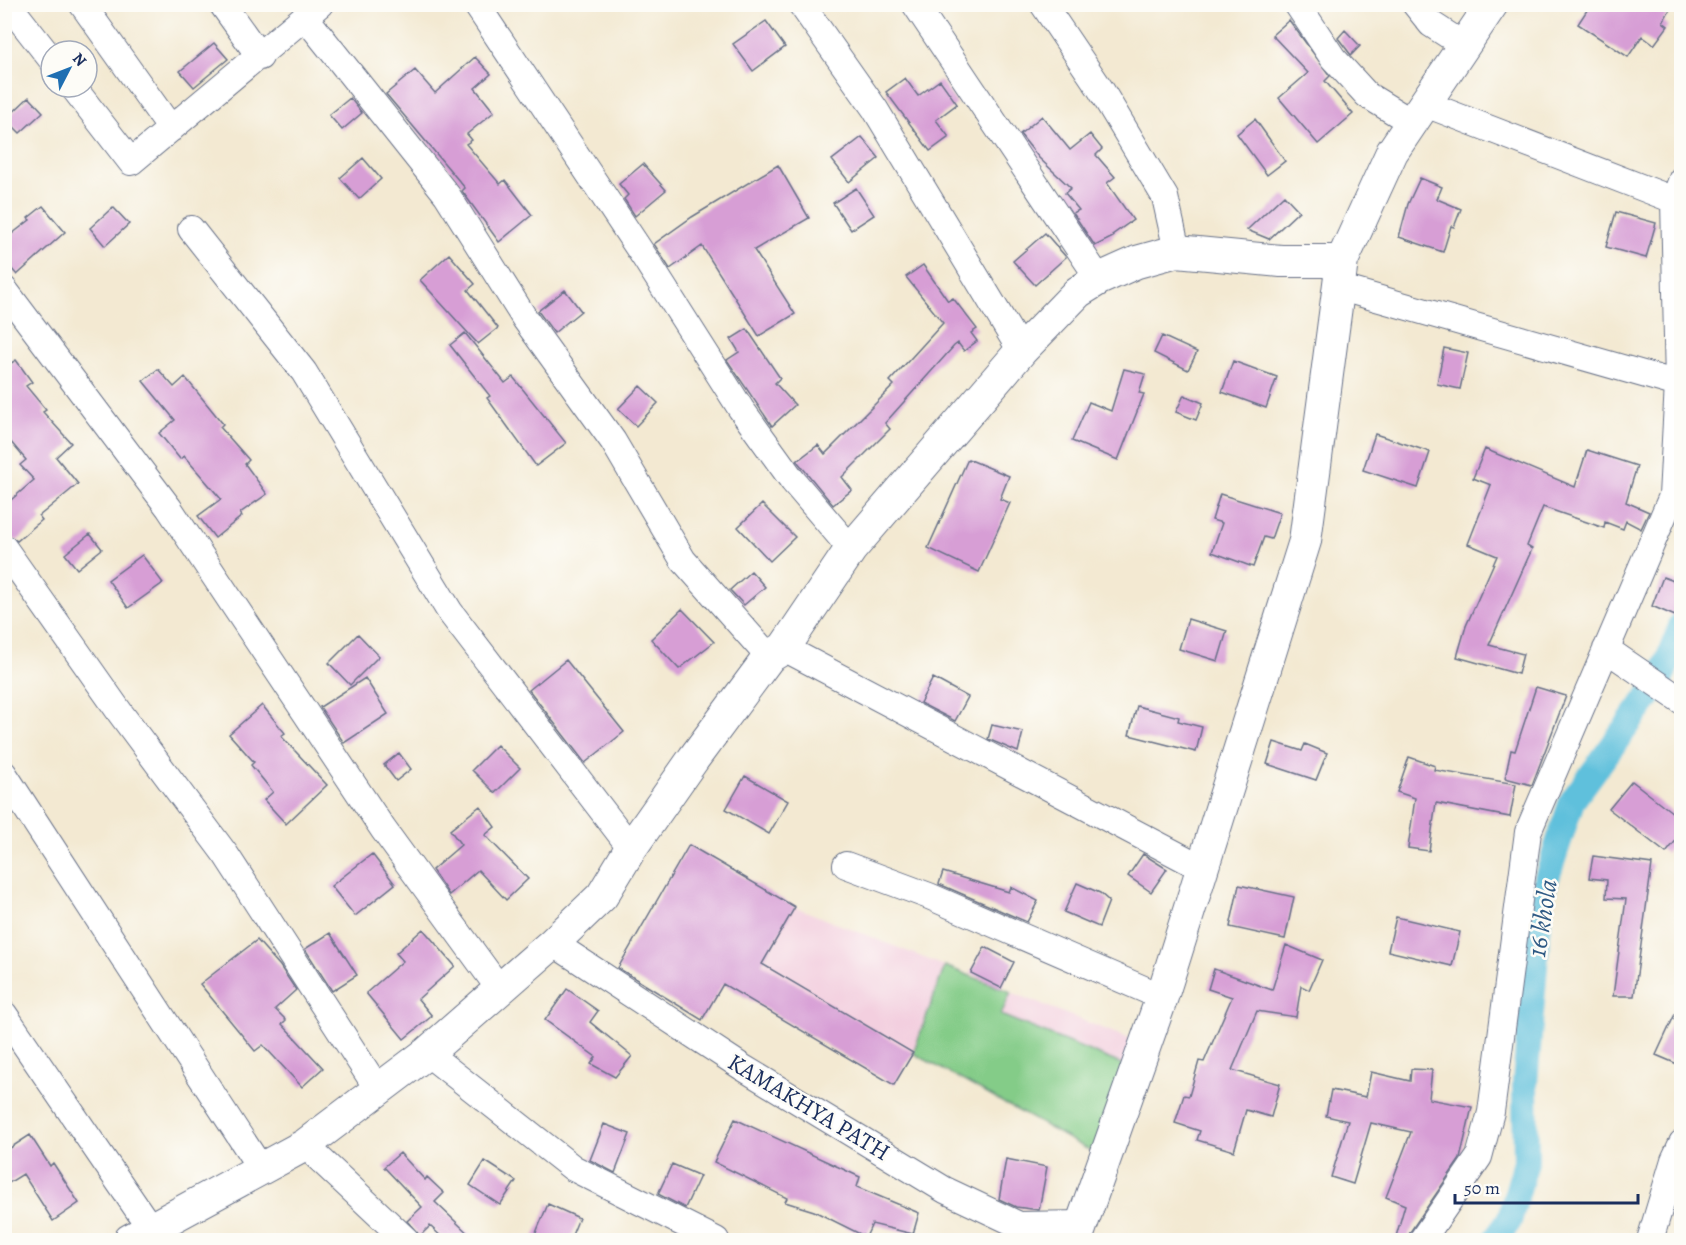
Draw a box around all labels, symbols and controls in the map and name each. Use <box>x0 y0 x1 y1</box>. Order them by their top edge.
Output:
north arrow <box>39 39 99 99</box>
text: N <box>67 48 92 72</box>
water label: 16 khola <box>1519 877 1566 959</box>
street label: KAMAKHYA PATH <box>722 1046 896 1168</box>
scale bar <box>1455 1167 1638 1205</box>
text: 50 m <box>1464 1176 1500 1200</box>

